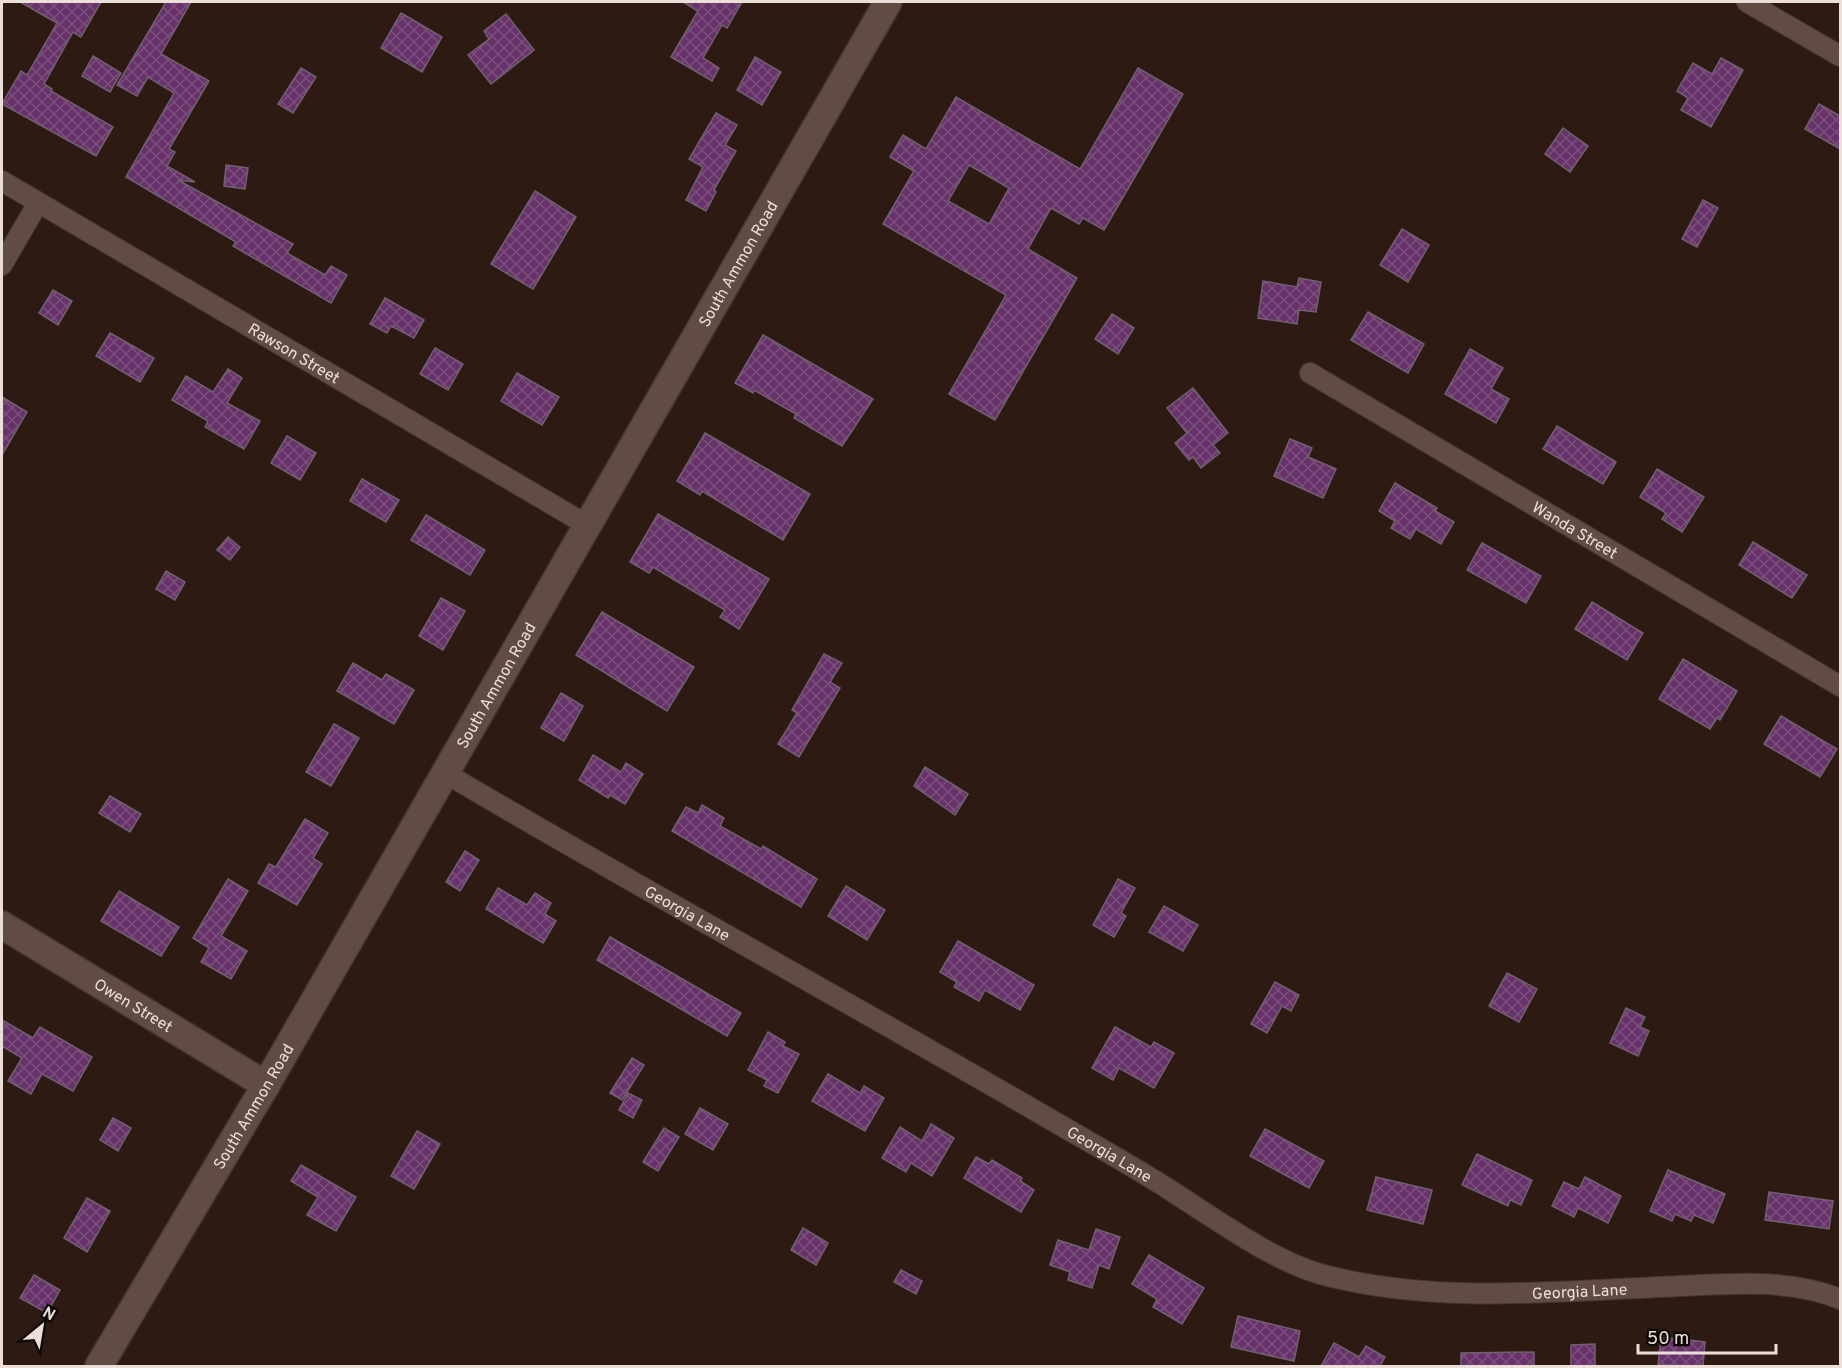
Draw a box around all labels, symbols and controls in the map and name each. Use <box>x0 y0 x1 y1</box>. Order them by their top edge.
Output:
street label: South Ammon Road <box>695 198 784 331</box>
street label: Rawson Street <box>244 320 343 389</box>
street label: Wanda Street <box>1528 498 1621 564</box>
street label: South Ammon Road <box>453 619 541 753</box>
street label: Georgia Lane <box>640 882 733 947</box>
street label: Owen Street <box>90 975 176 1038</box>
street label: South Ammon Road <box>210 1041 299 1174</box>
street label: Georgia Lane <box>1062 1123 1155 1188</box>
street label: Georgia Lane <box>1532 1281 1628 1305</box>
north arrow <box>12 1296 72 1356</box>
text: N <box>39 1303 58 1326</box>
scale bar <box>1638 1317 1776 1355</box>
text: 50 m <box>1647 1328 1689 1351</box>

